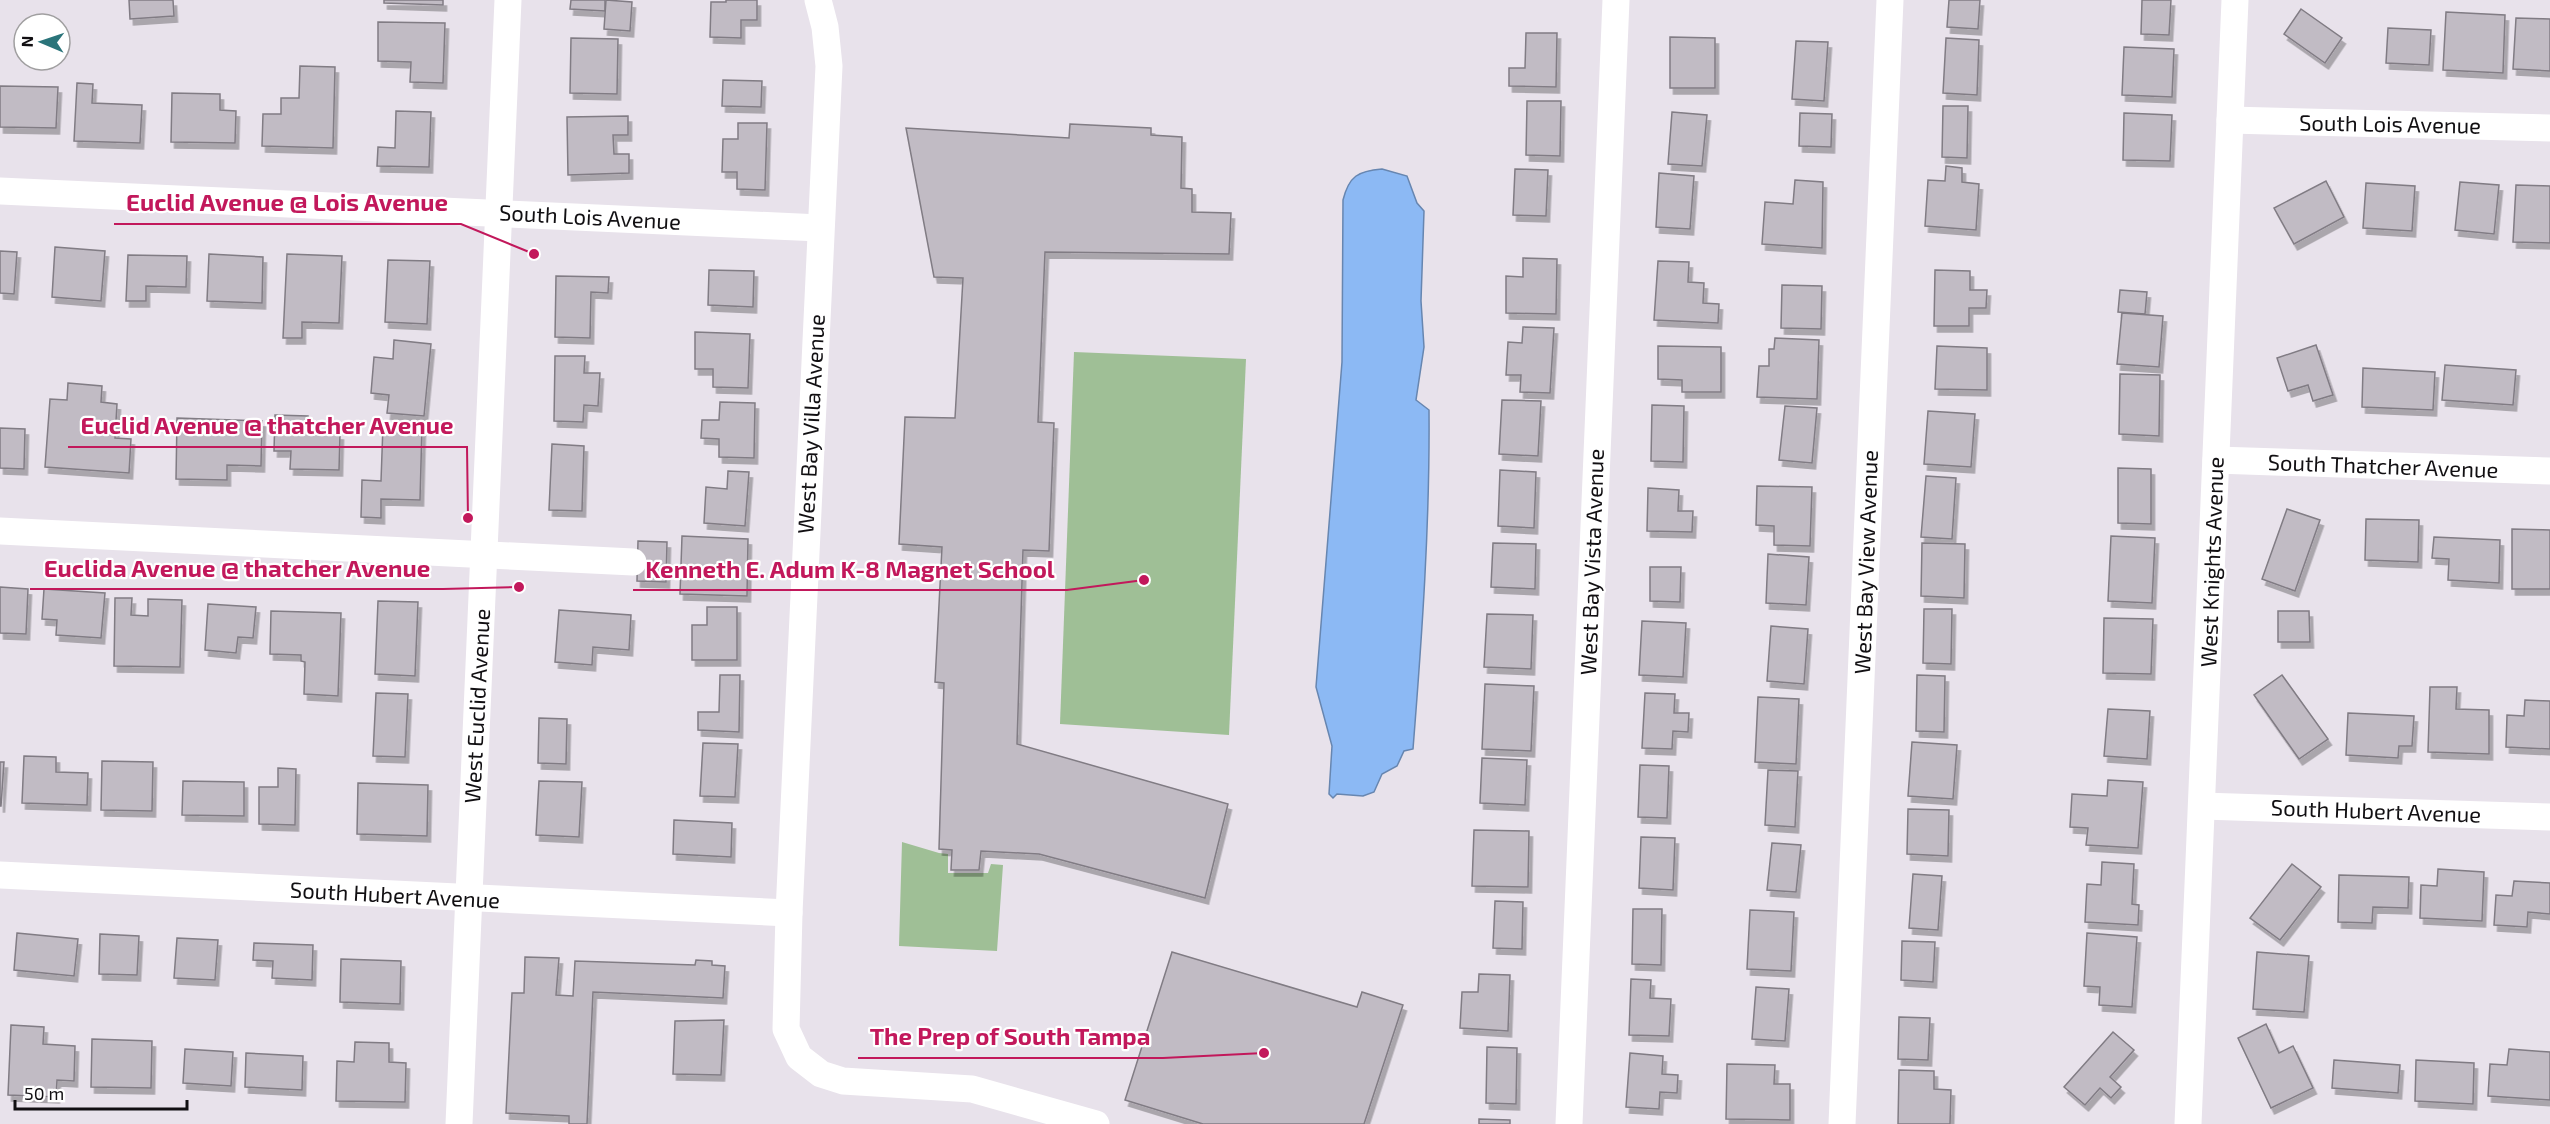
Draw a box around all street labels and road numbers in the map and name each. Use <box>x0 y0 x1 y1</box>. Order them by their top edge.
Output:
street label: South Lois Avenue <box>2299 108 2481 138</box>
street label: South Lois Avenue <box>499 198 682 234</box>
street label: West Bay Villa Avenue <box>791 313 829 535</box>
street label: West Bay Vista Avenue <box>1574 448 1608 676</box>
street label: South Thatcher Avenue <box>2267 448 2499 482</box>
street label: West Bay View Avenue <box>1848 449 1882 675</box>
street label: West Knights Avenue <box>2194 456 2228 668</box>
street label: West Euclid Avenue <box>458 608 494 804</box>
street label: South Hubert Avenue <box>2270 793 2482 827</box>
street label: South Hubert Avenue <box>289 876 501 912</box>

